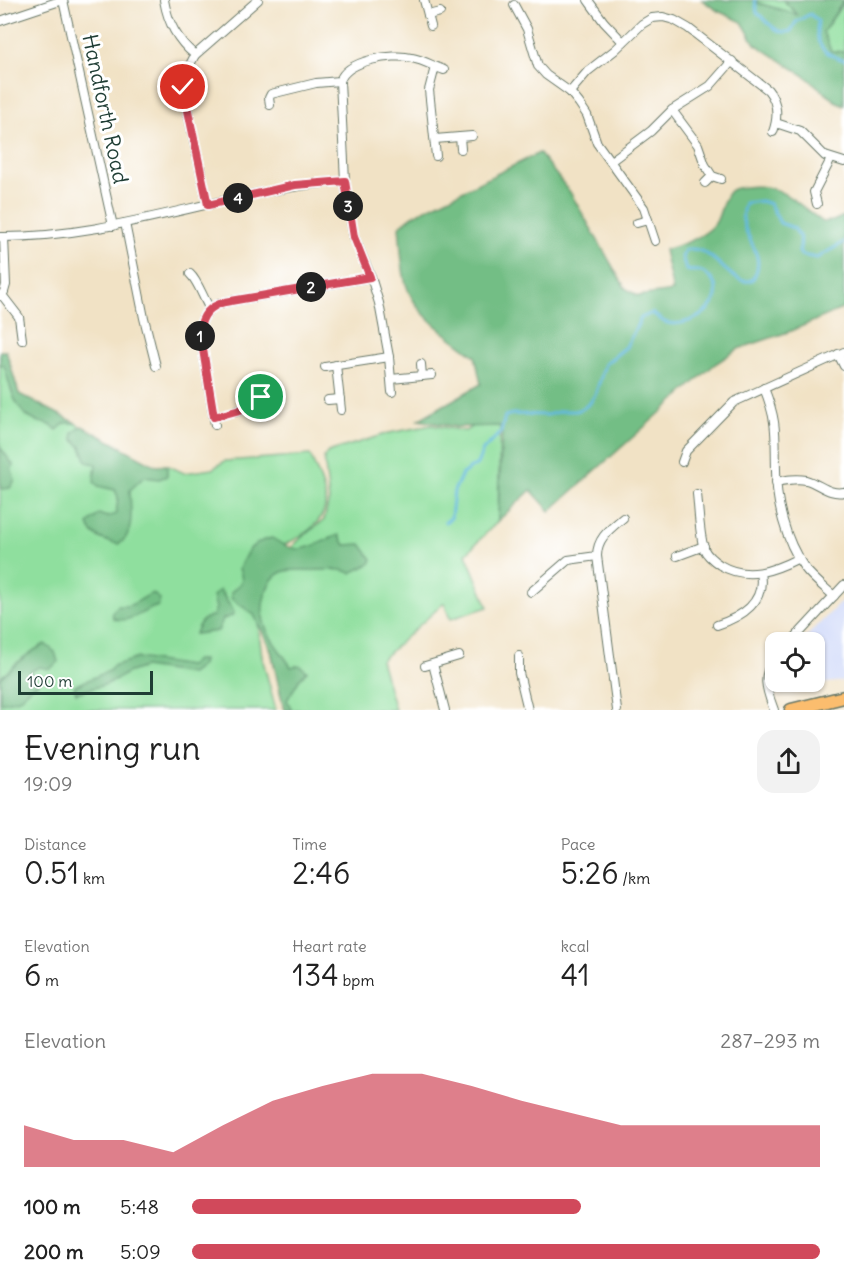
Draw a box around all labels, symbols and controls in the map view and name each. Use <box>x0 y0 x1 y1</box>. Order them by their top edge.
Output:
street label: Handforth Road <box>76 32 134 186</box>
pin <box>157 61 208 112</box>
icon: check <box>166 70 199 103</box>
pin: 4 <box>223 183 253 213</box>
text: 4 <box>233 188 243 208</box>
pin: 3 <box>333 191 363 221</box>
text: 3 <box>343 196 353 216</box>
pin: 2 <box>296 272 326 302</box>
text: 2 <box>307 277 315 297</box>
pin: 1 <box>185 321 215 351</box>
text: 1 <box>197 326 203 346</box>
pin <box>235 371 286 422</box>
icon: arrive <box>244 380 277 413</box>
map controls <box>765 632 825 692</box>
button: locate <box>765 632 825 692</box>
scale bar <box>18 668 153 696</box>
text: 100 m <box>27 671 72 691</box>
text: Evening run <box>24 727 200 769</box>
button: share <box>757 730 820 793</box>
text: 19:09 <box>24 771 73 796</box>
text: Distance <box>24 834 86 854</box>
text: Time <box>292 834 327 854</box>
text: Pace <box>561 834 595 854</box>
text: 0.51 <box>24 854 79 892</box>
text: 2:46 <box>292 854 350 892</box>
text: 5:26 <box>561 854 618 892</box>
text: km <box>79 868 105 888</box>
text: /km <box>618 868 650 888</box>
text: Elevation <box>24 936 90 956</box>
text: Heart rate <box>292 936 367 956</box>
text: kcal <box>561 936 589 956</box>
text: 6 <box>24 956 41 994</box>
text: 134 <box>292 956 339 994</box>
text: 41 <box>561 956 590 994</box>
text: m <box>41 970 59 990</box>
text: bpm <box>339 970 374 990</box>
text: Elevation <box>24 1028 106 1053</box>
text: 287–293 m <box>720 1028 820 1053</box>
text: 100 m <box>24 1194 81 1219</box>
text: 5:48 <box>120 1194 159 1219</box>
text: 200 m <box>24 1239 84 1264</box>
text: 5:09 <box>120 1239 161 1264</box>

